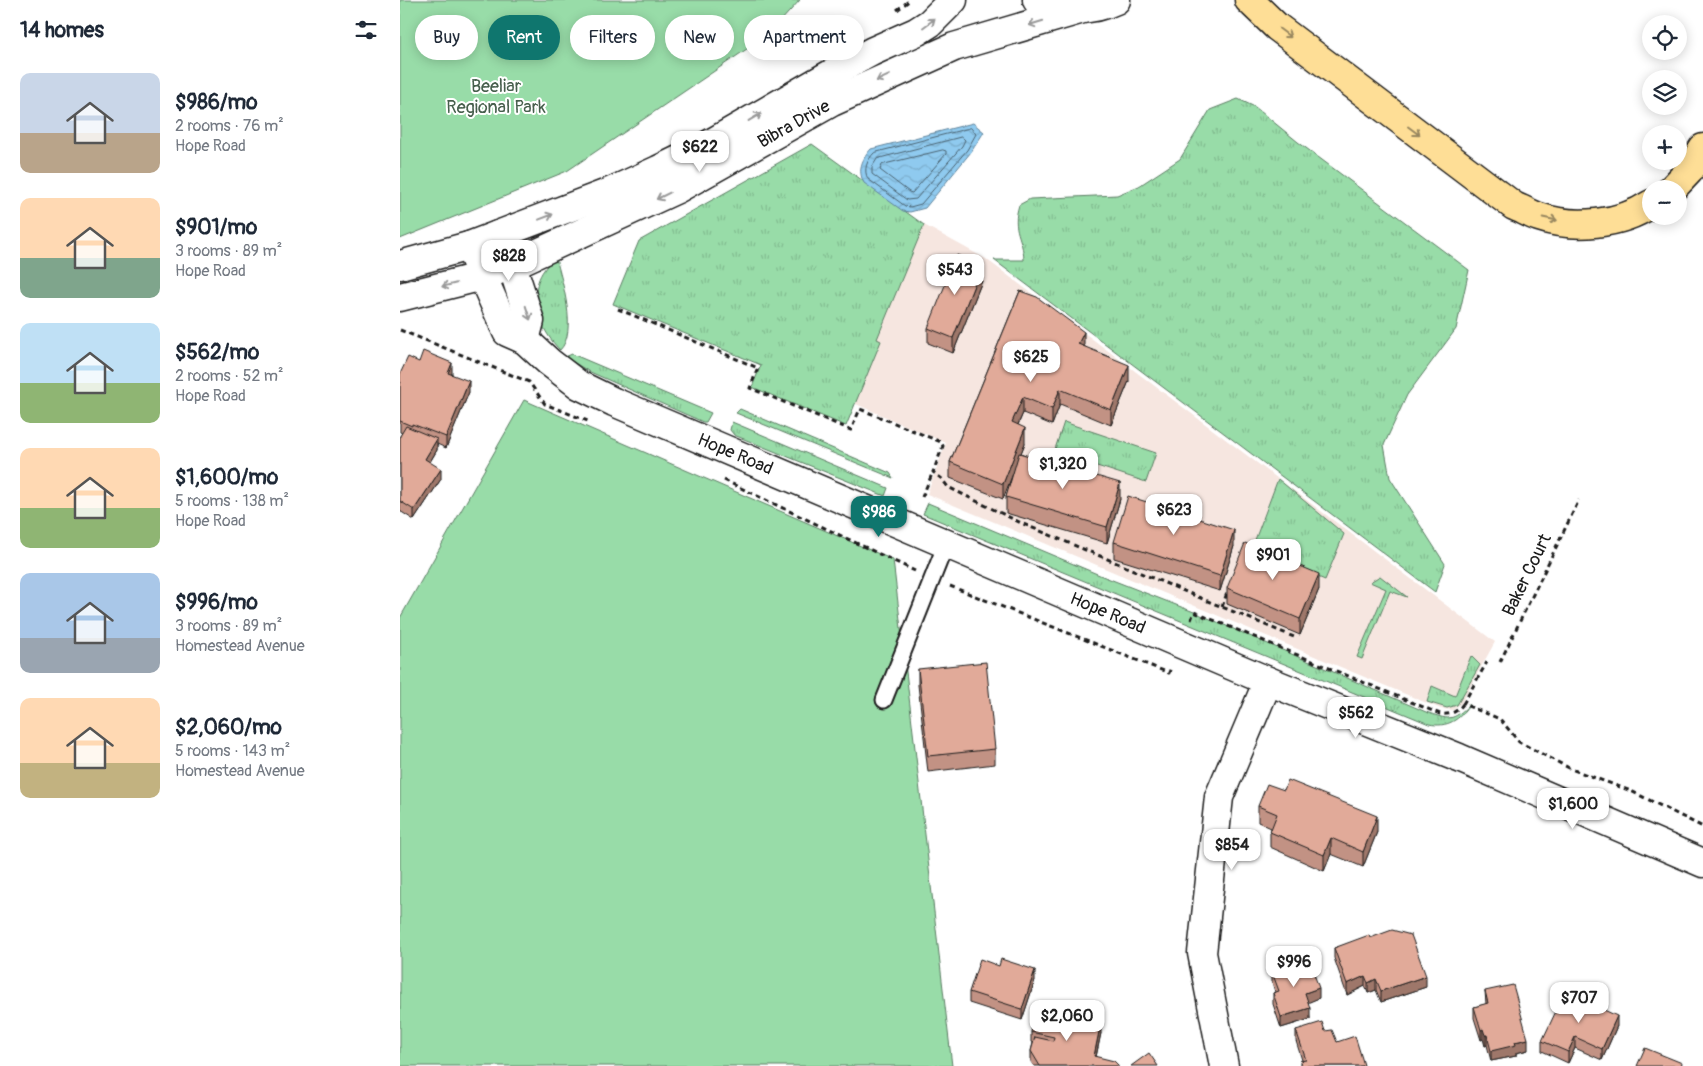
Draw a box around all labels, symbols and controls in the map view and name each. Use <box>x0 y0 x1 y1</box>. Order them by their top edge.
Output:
chip: Buy <box>415 15 478 60</box>
chip: Rent <box>488 15 560 60</box>
chip: Filters <box>570 15 655 60</box>
chip: New <box>665 15 734 60</box>
chip: Apartment <box>744 15 864 60</box>
map controls <box>1642 15 1687 225</box>
button: locate <box>1642 15 1687 60</box>
icon: filters <box>352 16 380 44</box>
text: 14 homes <box>20 17 104 44</box>
one-way arrow <box>922 18 936 28</box>
one-way arrow <box>1028 19 1044 29</box>
one-way arrow <box>1278 28 1291 39</box>
button: layers <box>1642 70 1687 115</box>
one-way arrow <box>876 73 891 83</box>
park label: Beeliar Regional Park <box>446 75 546 119</box>
text: $986/mo <box>175 89 257 116</box>
icon: home <box>60 93 120 153</box>
street label: Bibra Drive <box>753 94 834 153</box>
one-way arrow <box>748 112 762 122</box>
text: 2 rooms · 76 m² <box>175 116 284 136</box>
button: + <box>1642 125 1687 170</box>
one-way arrow <box>1407 126 1420 137</box>
pin: $622 <box>670 130 730 173</box>
text: Hope Road <box>175 136 246 156</box>
text: $622 <box>682 137 718 157</box>
button: − <box>1642 180 1687 225</box>
one-way arrow <box>656 192 671 201</box>
one-way arrow <box>538 211 553 220</box>
text: $901/mo <box>175 214 257 241</box>
one-way arrow <box>1541 215 1557 224</box>
icon: home <box>60 218 120 278</box>
pin: $828 <box>479 240 539 282</box>
text: 3 rooms · 89 m² <box>175 241 282 261</box>
text: $828 <box>492 246 526 266</box>
pin: $543 <box>925 254 985 296</box>
text: $543 <box>937 260 973 280</box>
text: Hope Road <box>175 261 246 281</box>
one-way arrow <box>441 281 457 290</box>
one-way arrow <box>523 304 533 320</box>
text: $562/mo <box>175 339 259 366</box>
pin: $625 <box>1001 340 1061 383</box>
icon: home <box>60 343 120 403</box>
text: $625 <box>1013 347 1049 367</box>
text: 2 rooms · 52 m² <box>175 366 284 386</box>
text: Hope Road <box>175 386 246 406</box>
street label: Hope Road <box>694 428 777 480</box>
pin: $1,320 <box>1022 448 1104 490</box>
text: $1,320 <box>1039 454 1087 474</box>
text: $1,600/mo <box>175 464 278 491</box>
icon: home <box>60 468 120 528</box>
text: 5 rooms · 138 m² <box>175 491 289 511</box>
pin: $623 <box>1144 494 1204 536</box>
pin: $986 <box>849 496 909 538</box>
text: $623 <box>1156 500 1192 520</box>
text: $986 <box>862 502 896 522</box>
text: Hope Road <box>175 511 246 531</box>
street label: Baker Court <box>1497 529 1557 620</box>
pin: $901 <box>1243 538 1303 581</box>
text: $901 <box>1256 545 1290 565</box>
street label: Hope Road <box>1067 587 1149 639</box>
text: $996/mo <box>175 589 258 616</box>
icon: home <box>60 593 120 653</box>
text: 3 rooms · 89 m² <box>175 616 282 636</box>
text: Homestead Avenue <box>175 636 305 656</box>
pin: $562 <box>1326 696 1386 739</box>
text: $562 <box>1338 703 1374 723</box>
text: $2,060/mo <box>175 714 282 741</box>
icon: home <box>60 718 120 778</box>
text: 5 rooms · 143 m² <box>175 741 290 761</box>
text: Homestead Avenue <box>175 761 305 781</box>
pin: $1,600 <box>1532 788 1614 830</box>
text: $1,600 <box>1548 794 1598 814</box>
pin: $854 <box>1202 828 1262 871</box>
text: $854 <box>1215 835 1249 855</box>
pin: $996 <box>1264 946 1324 988</box>
text: $996 <box>1277 952 1311 972</box>
pin: $707 <box>1549 982 1609 1024</box>
text: $707 <box>1561 988 1597 1008</box>
pin: $2,060 <box>1026 1000 1108 1042</box>
text: $2,060 <box>1041 1006 1093 1026</box>

